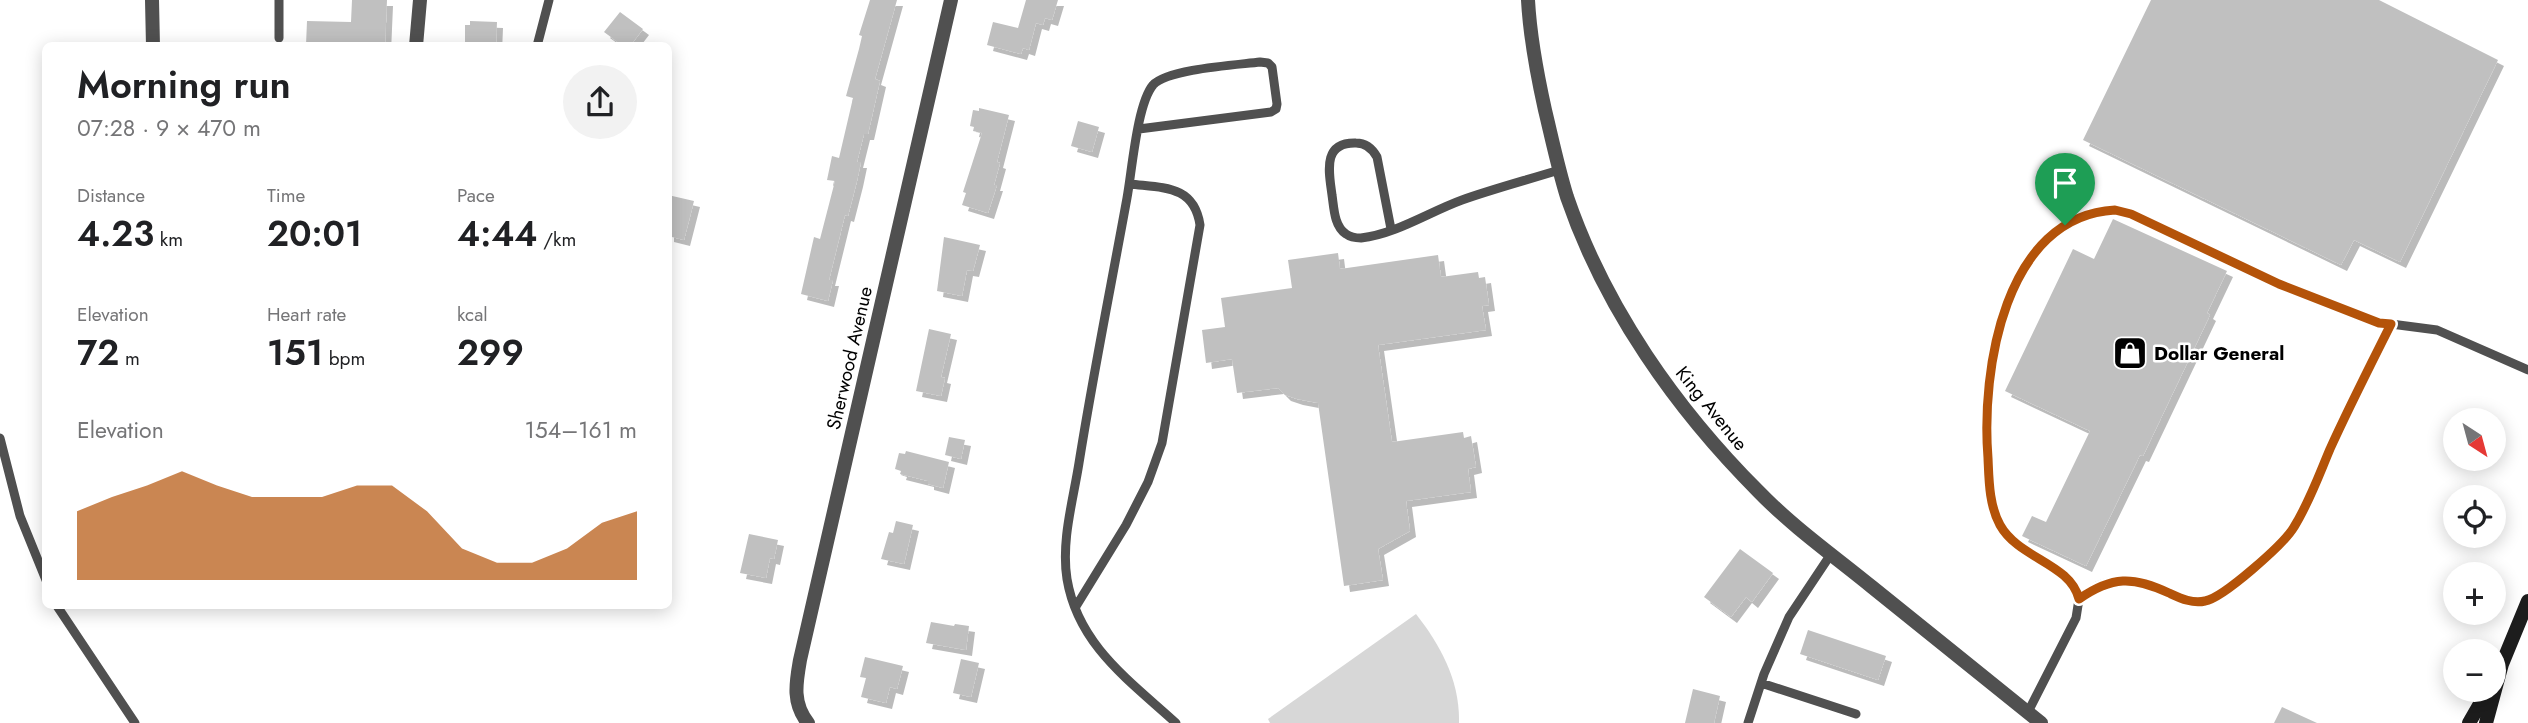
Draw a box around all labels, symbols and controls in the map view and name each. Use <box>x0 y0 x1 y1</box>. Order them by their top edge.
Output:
text: Morning run <box>77 57 291 112</box>
button: share <box>563 65 637 139</box>
text: 07:28 · 9 × 470 m <box>77 111 261 145</box>
pin <box>2035 153 2095 225</box>
icon: arrive <box>2046 164 2084 202</box>
text: Distance <box>77 182 145 209</box>
text: Time <box>267 182 305 209</box>
text: Pace <box>457 182 495 209</box>
text: 4.23 <box>77 209 154 259</box>
text: 20:01 <box>267 209 362 259</box>
text: 4:44 <box>457 209 538 259</box>
text: km <box>154 226 183 253</box>
text: /km <box>538 226 576 253</box>
street label: Sherwood Avenue <box>820 284 879 432</box>
text: Elevation <box>77 301 149 328</box>
text: Heart rate <box>267 301 346 328</box>
text: kcal <box>457 301 488 328</box>
text: 72 <box>77 328 119 378</box>
text: 151 <box>267 328 323 378</box>
text: 299 <box>457 328 524 378</box>
shop icon: Dollar General <box>2111 334 2149 372</box>
place label: Dollar General <box>2154 340 2285 367</box>
text: m <box>119 345 140 372</box>
text: bpm <box>323 345 365 372</box>
street label: King Avenue <box>1669 360 1754 456</box>
north arrow <box>2443 408 2506 471</box>
map controls <box>2443 408 2506 702</box>
text: Elevation <box>77 413 164 447</box>
text: 154–161 m <box>524 413 637 447</box>
button: locate <box>2443 485 2506 548</box>
button: + <box>2443 562 2506 625</box>
button: − <box>2443 639 2506 702</box>

